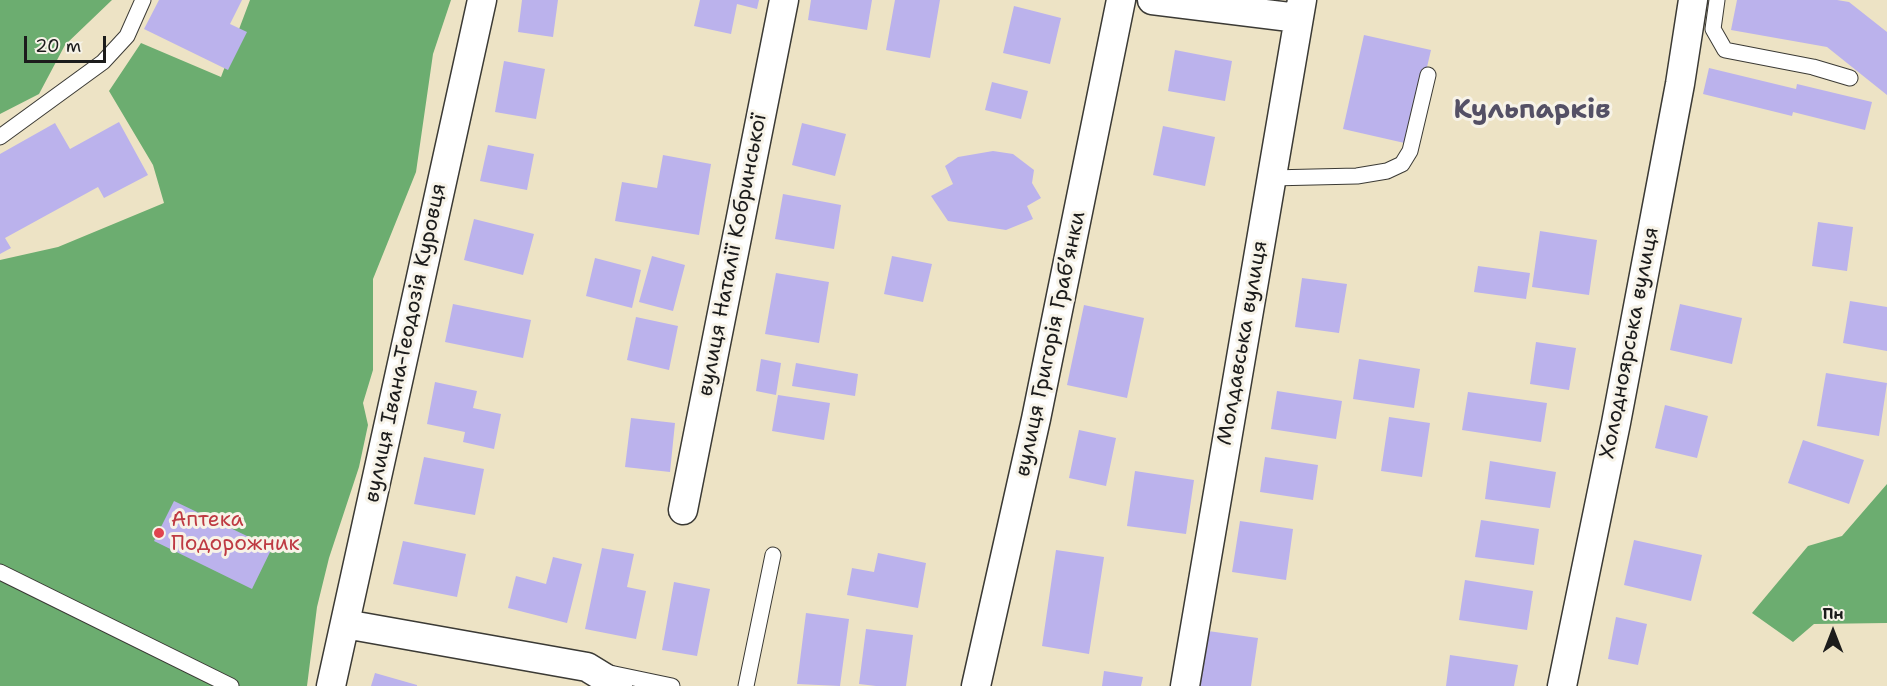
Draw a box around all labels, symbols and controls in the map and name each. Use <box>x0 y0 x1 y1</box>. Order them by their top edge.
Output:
scale bar <box>27 24 110 62</box>
text: 20 m <box>35 34 81 58</box>
district label: Кульпарків <box>1454 95 1610 127</box>
street label: вулиця Наталії Кобринської <box>693 112 773 398</box>
street label: вулиця Івана-Теодозія Куровця <box>360 181 452 505</box>
street label: вулиця Григорія Грабʼянки <box>1011 209 1091 479</box>
street label: Холодноярська вулиця <box>1595 225 1665 461</box>
street label: Молдавська вулиця <box>1213 239 1273 447</box>
place label: Аптека Подорожник <box>171 508 300 558</box>
marker: Аптека Подорожник <box>152 526 166 540</box>
north arrow <box>1803 602 1863 662</box>
text: Пн <box>1822 603 1844 624</box>

